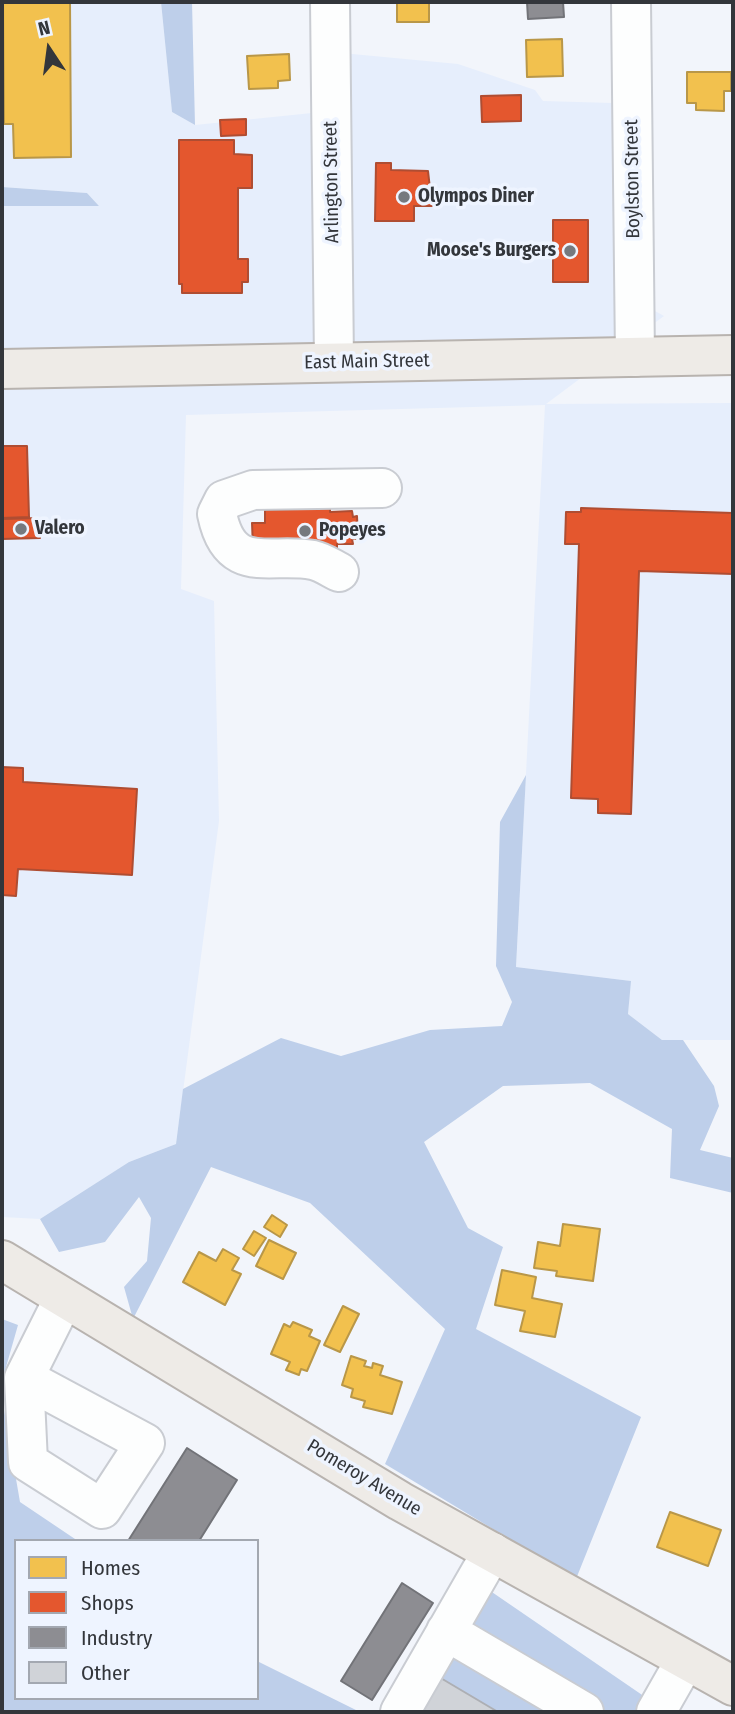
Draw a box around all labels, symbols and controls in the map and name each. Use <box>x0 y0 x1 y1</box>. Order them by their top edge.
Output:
north arrow <box>14 14 84 84</box>
text: N <box>36 16 52 41</box>
street label: Boylston Street <box>621 119 645 239</box>
street label: Arlington Street <box>320 121 344 243</box>
place label: Olympos Diner <box>418 186 534 208</box>
marker: Olympos Diner <box>396 189 412 205</box>
place label: Moose's Burgers <box>427 240 556 262</box>
marker: Moose's Burgers <box>562 243 578 259</box>
street label: East Main Street <box>304 350 430 374</box>
place label: Valero <box>35 518 85 540</box>
place label: Popeyes <box>319 520 386 542</box>
marker: Valero <box>13 521 29 537</box>
marker: Popeyes <box>297 523 313 539</box>
street label: Pomeroy Avenue <box>303 1435 425 1521</box>
legend <box>14 1539 259 1700</box>
text: Homes <box>81 1555 140 1581</box>
text: Shops <box>81 1590 134 1616</box>
text: Industry <box>81 1625 152 1651</box>
text: Other <box>81 1660 130 1686</box>

